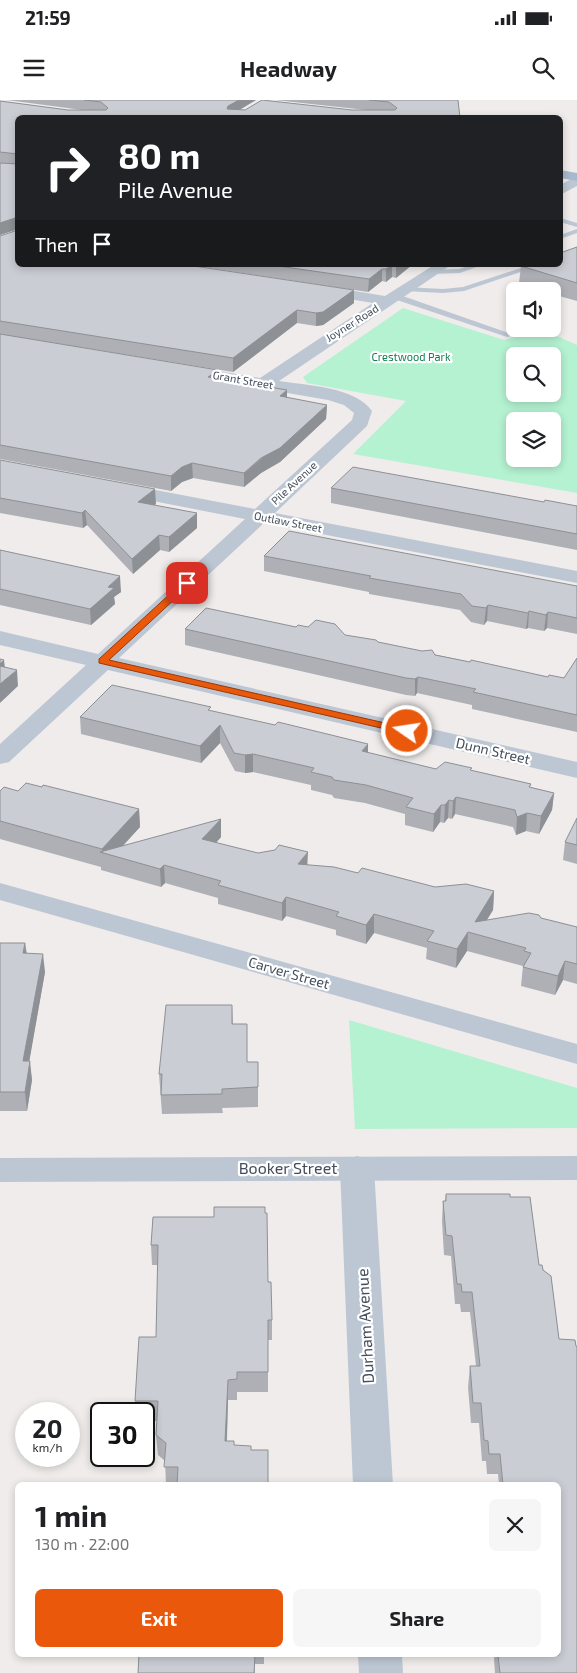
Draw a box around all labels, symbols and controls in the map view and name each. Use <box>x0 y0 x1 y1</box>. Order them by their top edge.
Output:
text: 21:59 <box>25 6 71 29</box>
icon: menu <box>20 54 48 82</box>
icon: search <box>529 54 557 82</box>
text: Headway <box>240 55 337 81</box>
text: 80 m <box>118 134 200 176</box>
icon: right <box>35 135 100 200</box>
text: Pile Avenue <box>118 176 233 202</box>
icon: arrive <box>88 230 116 258</box>
text: Then <box>35 233 78 256</box>
map controls <box>506 282 561 467</box>
button: sound <box>506 282 561 337</box>
street label: Joyner Road <box>323 301 381 344</box>
button: search <box>506 347 561 402</box>
park label: Crestwood Park <box>371 350 451 363</box>
street label: Grant Street <box>212 368 274 391</box>
button: layers <box>506 412 561 467</box>
street label: Pile Avenue <box>268 458 319 507</box>
street label: Outlaw Street <box>253 509 323 534</box>
pin <box>166 562 208 604</box>
icon: arrive <box>173 569 201 597</box>
position arrow <box>380 704 432 756</box>
street label: Dunn Street <box>454 734 532 767</box>
street label: Carver Street <box>247 953 332 992</box>
street label: Booker Street <box>239 1158 337 1177</box>
street label: Durham Avenue <box>352 1268 377 1384</box>
speed limit sign: 30 <box>90 1402 155 1467</box>
text: 20 <box>32 1413 63 1443</box>
text: km/h <box>33 1440 62 1454</box>
text: 1 min <box>35 1497 107 1533</box>
button: close <box>489 1499 541 1551</box>
text: 130 m · 22:00 <box>35 1534 129 1553</box>
button: Exit <box>35 1589 283 1647</box>
button: Share <box>293 1589 541 1647</box>

